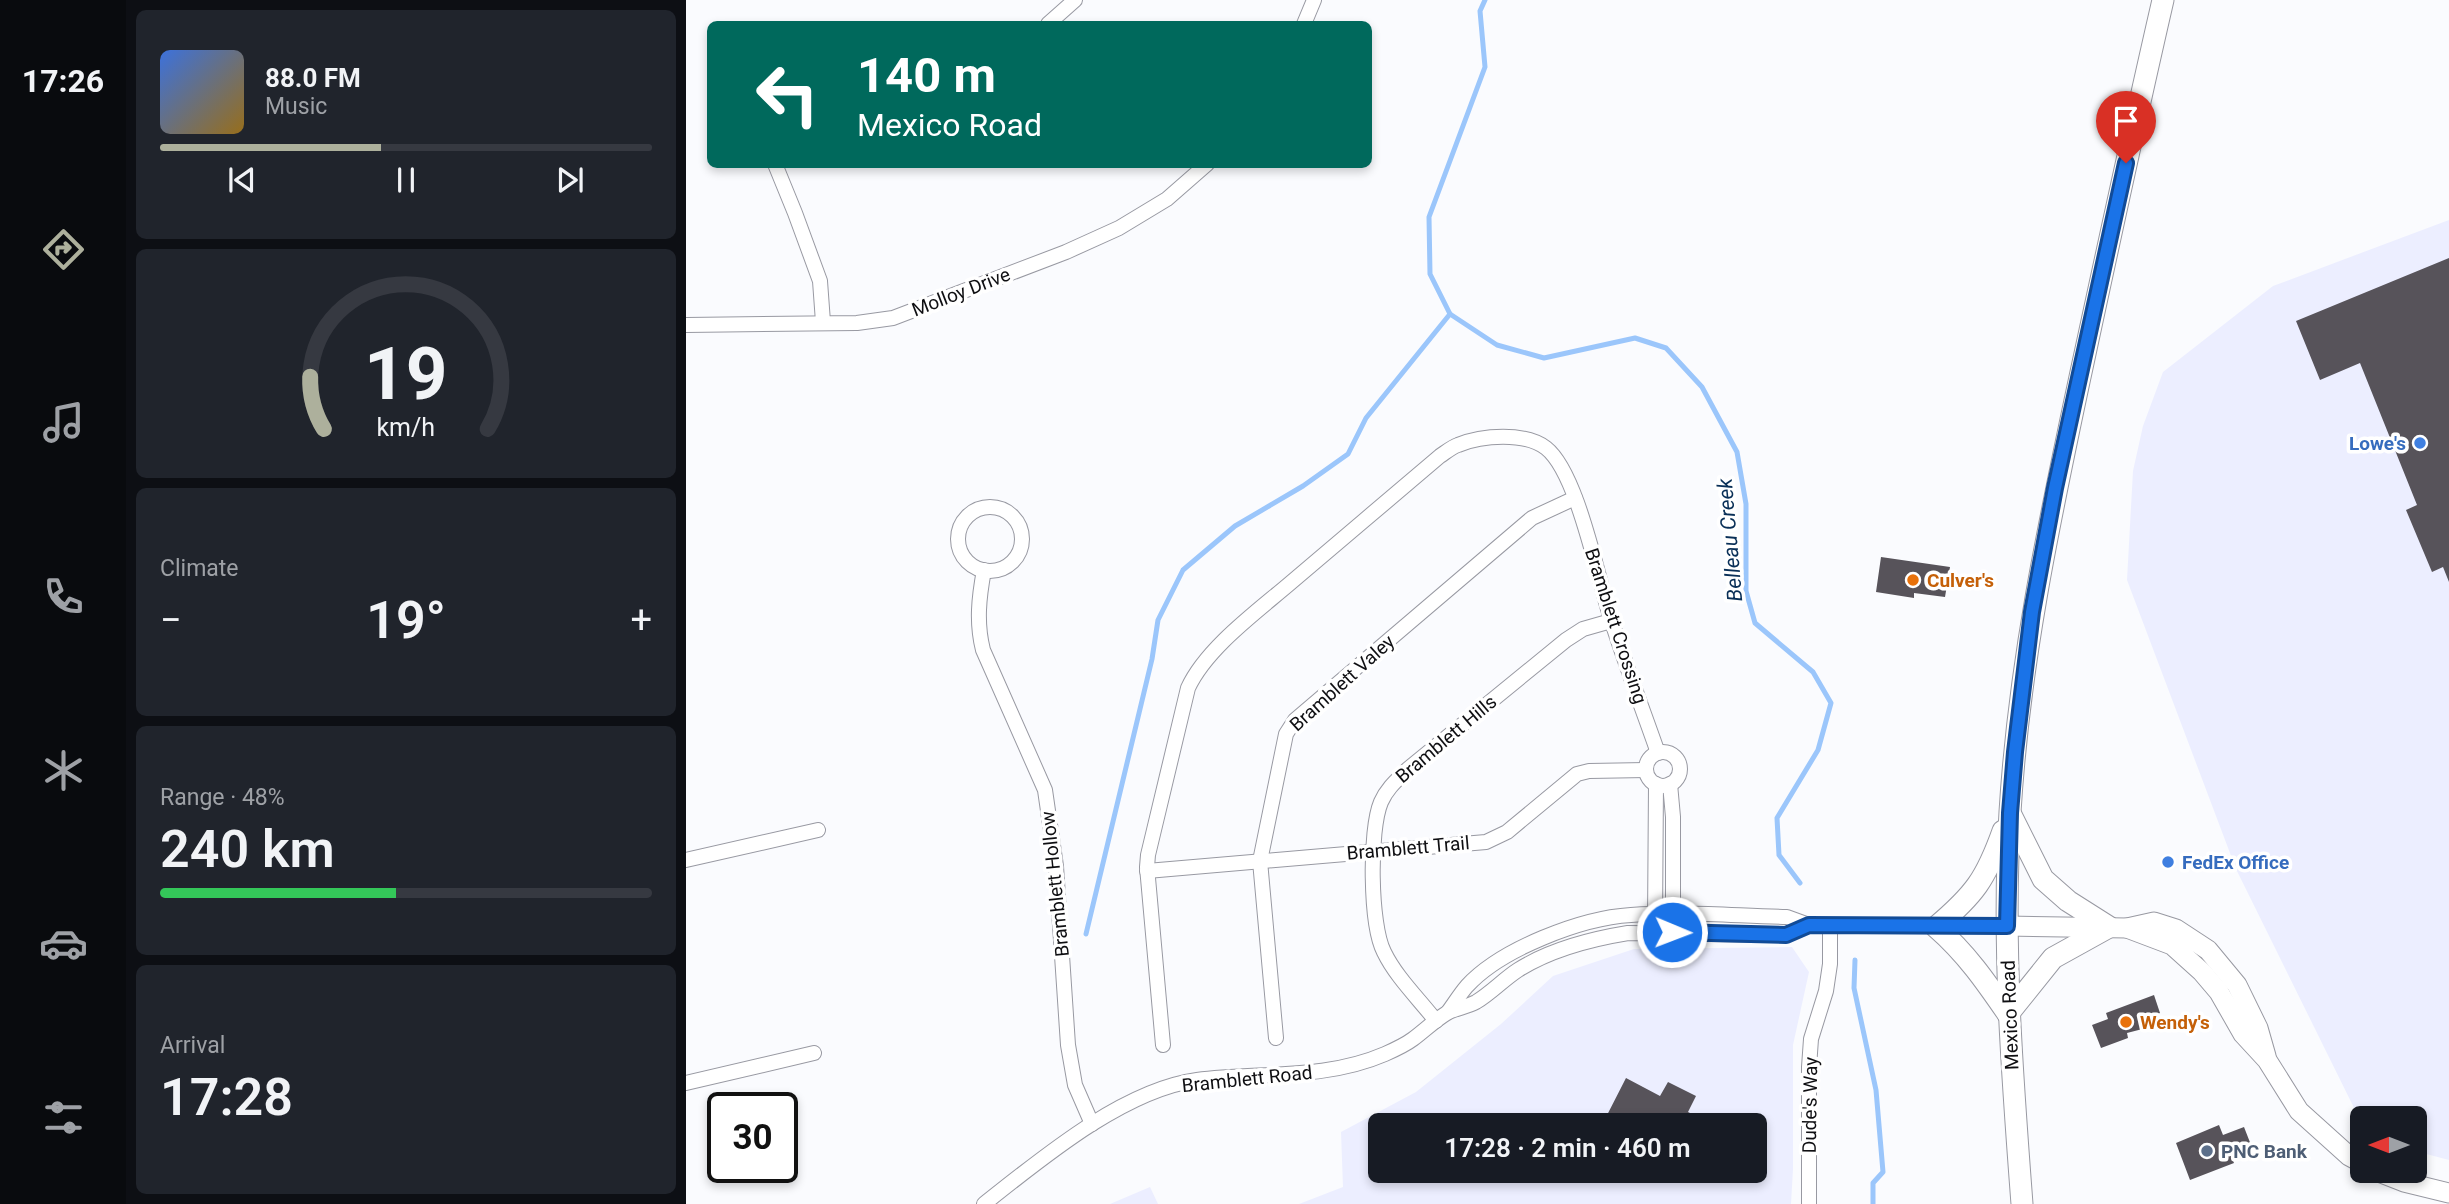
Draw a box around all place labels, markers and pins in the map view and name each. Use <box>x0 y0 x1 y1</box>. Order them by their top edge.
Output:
pin <box>2096 91 2156 163</box>
place label: Lowe's <box>2349 432 2406 455</box>
marker: Lowe's <box>2412 435 2428 451</box>
place label: Culver's <box>1927 569 1994 592</box>
marker: Culver's <box>1905 572 1921 588</box>
place label: FedEx Office <box>2182 851 2289 874</box>
marker: FedEx Office <box>2160 854 2176 870</box>
place label: Wendy's <box>2140 1011 2210 1034</box>
marker: Wendy's <box>2118 1014 2134 1030</box>
place label: PNC Bank <box>2221 1140 2308 1163</box>
marker: PNC Bank <box>2199 1143 2215 1159</box>

